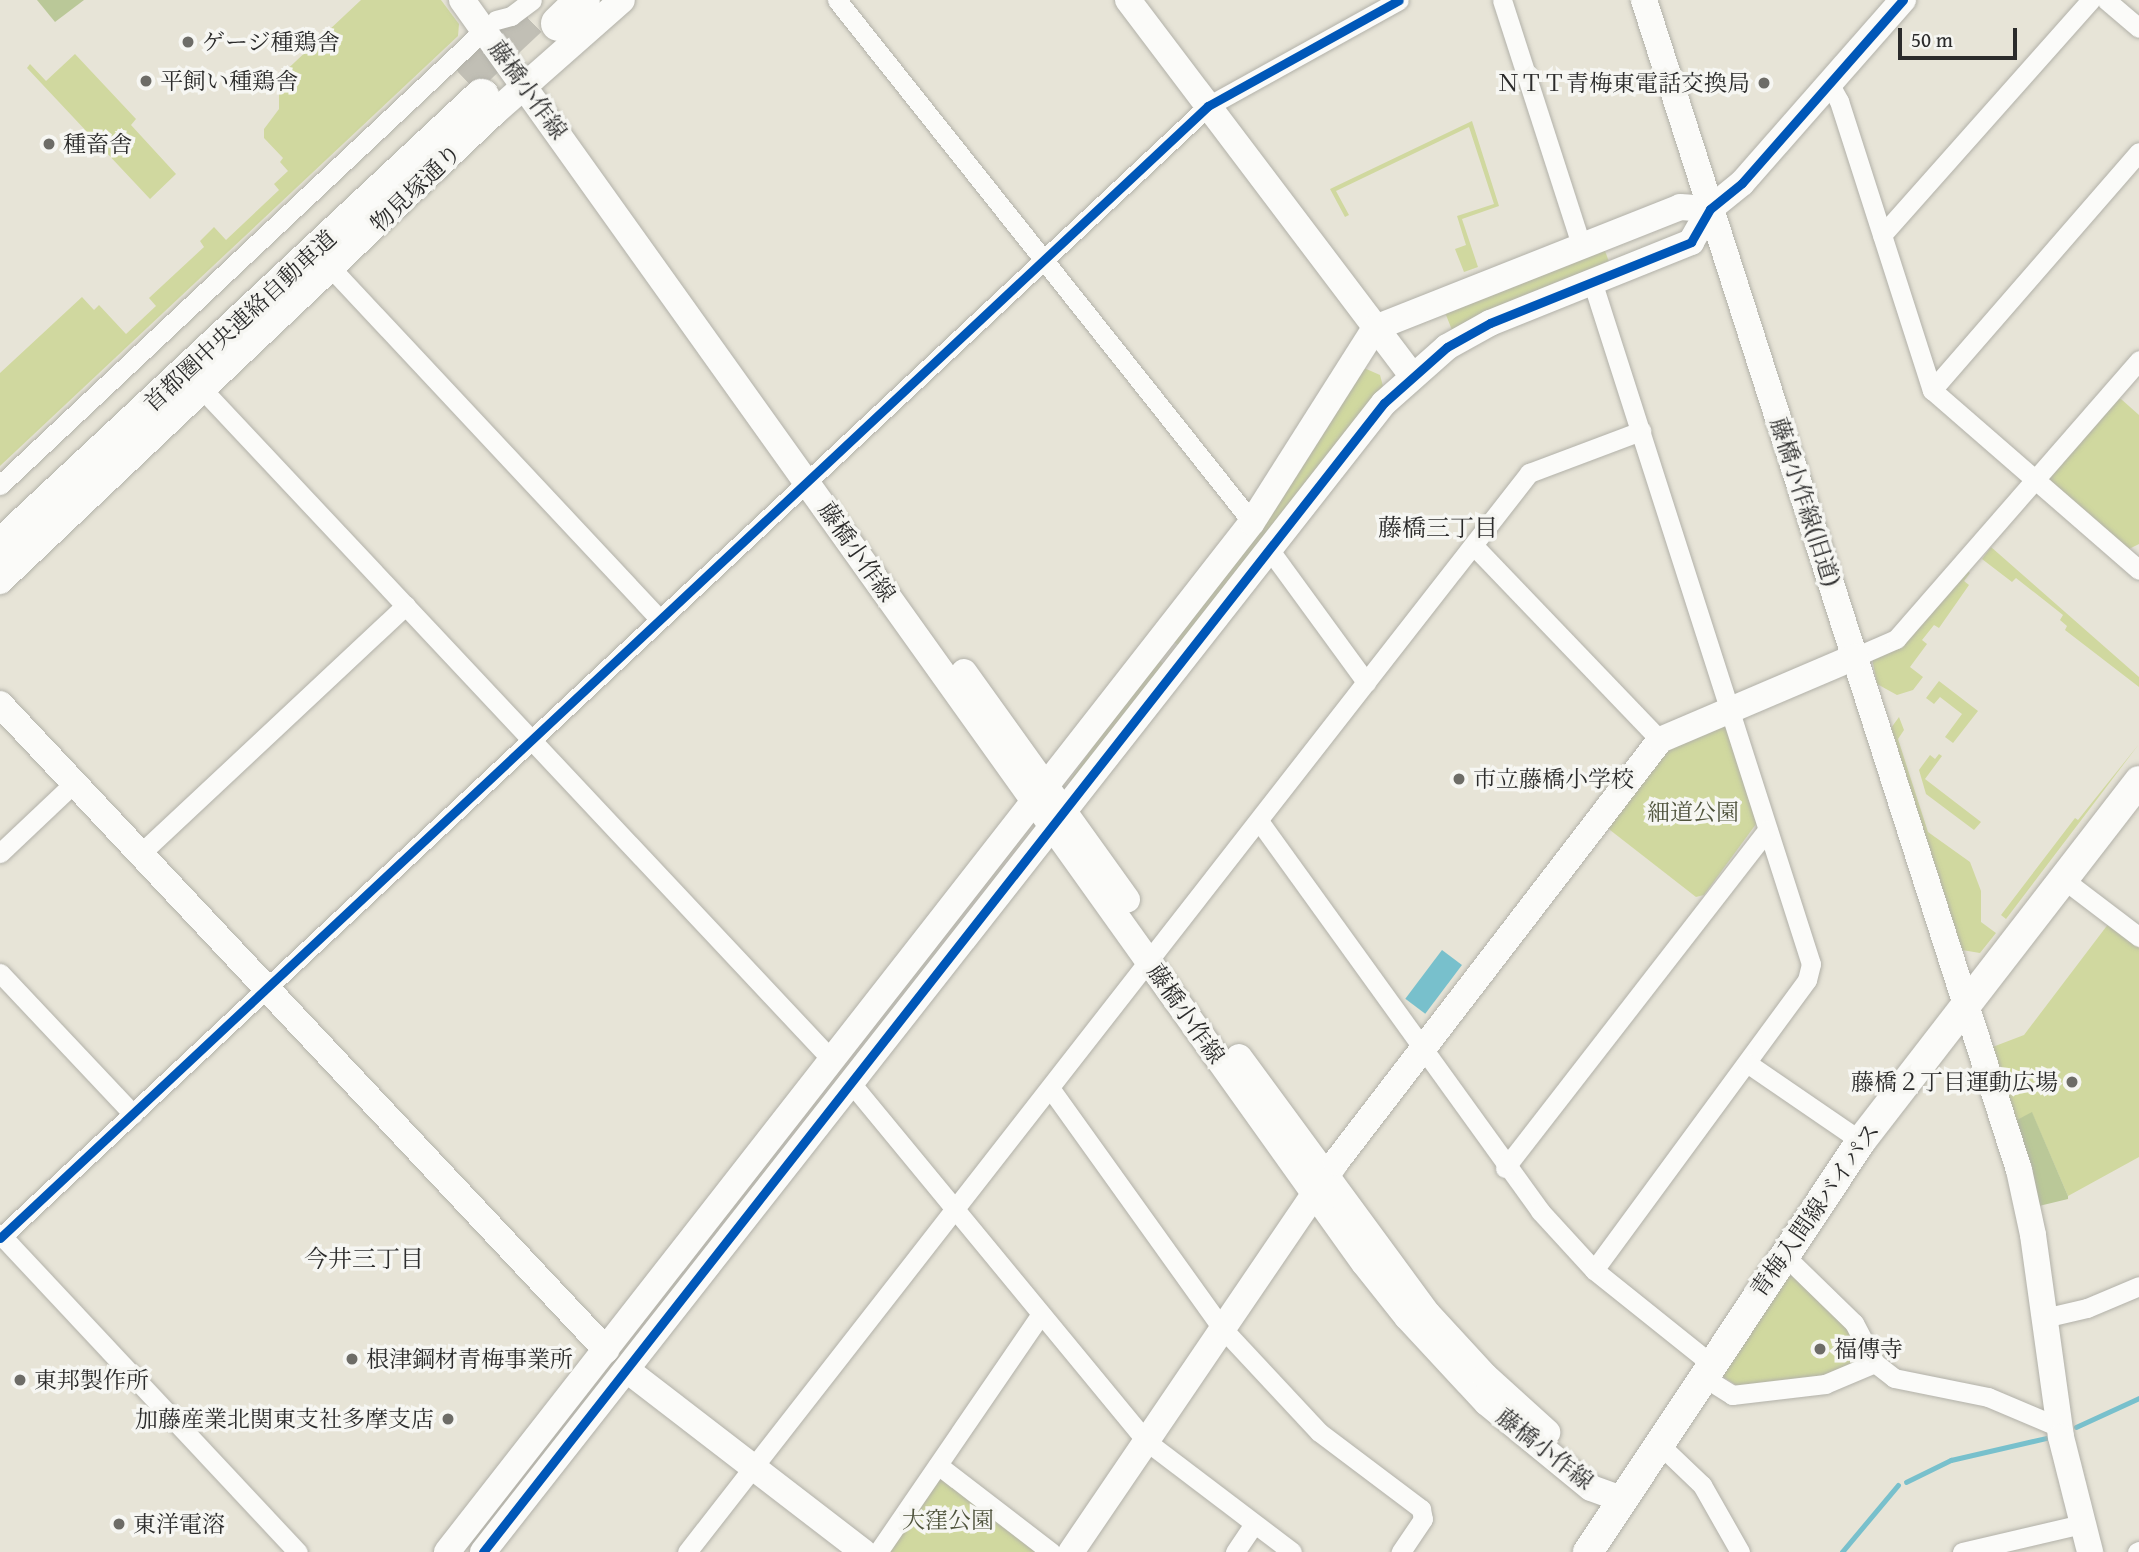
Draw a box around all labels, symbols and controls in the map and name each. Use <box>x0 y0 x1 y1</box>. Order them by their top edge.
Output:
scale bar <box>1901 14 2020 58</box>
text: 50 m <box>1911 24 1953 55</box>
place label: ゲージ種鶏舎 <box>202 28 340 56</box>
marker: ゲージ種鶏舎 <box>180 34 196 50</box>
street label: 藤橋小作線 <box>483 35 573 145</box>
place label: 平飼い種鶏舎 <box>160 67 298 95</box>
place label: ＮＴＴ青梅東電話交換局 <box>1497 69 1750 97</box>
marker: 平飼い種鶏舎 <box>138 73 154 89</box>
marker: ＮＴＴ青梅東電話交換局 <box>1756 75 1772 91</box>
place label: 種畜舎 <box>63 130 132 158</box>
marker: 種畜舎 <box>41 136 57 152</box>
street label: 物見塚通り <box>365 138 467 238</box>
street label: 首都圏中央連絡自動車道 <box>138 225 342 417</box>
street label: 藤橋小作線(旧道) <box>1765 414 1845 590</box>
street label: 藤橋小作線 <box>813 497 901 607</box>
district label: 藤橋三丁目 <box>1378 514 1498 542</box>
place label: 市立藤橋小学校 <box>1473 765 1634 793</box>
marker: 市立藤橋小学校 <box>1451 771 1467 787</box>
park label: 細道公園 <box>1647 798 1739 826</box>
street label: 藤橋小作線 <box>1142 959 1230 1069</box>
place label: 藤橋２丁目運動広場 <box>1851 1068 2058 1096</box>
marker: 藤橋２丁目運動広場 <box>2064 1074 2080 1090</box>
street label: 青梅入間線バイパス <box>1744 1117 1886 1303</box>
district label: 今井三丁目 <box>304 1245 424 1273</box>
place label: 福傳寺 <box>1834 1335 1903 1363</box>
marker: 福傳寺 <box>1812 1341 1828 1357</box>
place label: 根津鋼材青梅事業所 <box>366 1345 573 1373</box>
marker: 根津鋼材青梅事業所 <box>344 1351 360 1367</box>
place label: 東邦製作所 <box>34 1366 149 1394</box>
marker: 東邦製作所 <box>12 1372 28 1388</box>
street label: 藤橋小作線 <box>1491 1403 1599 1495</box>
place label: 加藤産業北関東支社多摩支店 <box>135 1405 434 1433</box>
marker: 加藤産業北関東支社多摩支店 <box>440 1411 456 1427</box>
park label: 大窪公園 <box>902 1506 994 1534</box>
place label: 東洋電溶 <box>133 1510 225 1538</box>
marker: 東洋電溶 <box>111 1516 127 1532</box>

